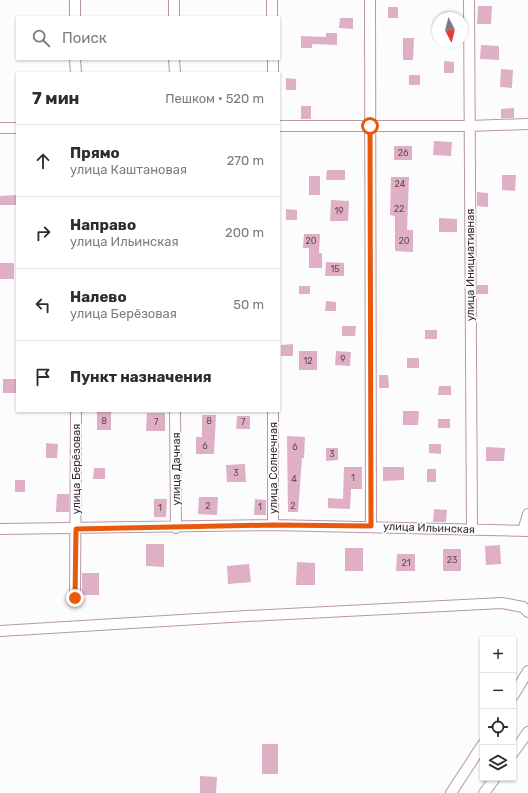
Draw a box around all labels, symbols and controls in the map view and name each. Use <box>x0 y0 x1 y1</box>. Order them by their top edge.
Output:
north arrow <box>432 12 468 48</box>
search box <box>16 16 280 60</box>
icon: search <box>30 27 52 49</box>
text: Поиск <box>62 29 107 47</box>
text: 7 мин <box>32 88 79 108</box>
text: Пешком · 520 m <box>165 91 264 106</box>
route start <box>361 117 379 135</box>
text: Прямо <box>70 144 120 162</box>
house number: 26 <box>398 148 409 158</box>
icon: ahead <box>32 150 54 172</box>
text: 270 m <box>227 153 264 168</box>
text: улица Каштановая <box>70 162 187 177</box>
house number: 24 <box>395 179 406 189</box>
house number: 22 <box>394 204 404 214</box>
house number: 19 <box>334 206 344 216</box>
street label: улица Инициативная <box>464 209 477 321</box>
text: Направо <box>70 216 136 234</box>
icon: right <box>32 222 54 244</box>
text: 200 m <box>225 225 264 240</box>
text: улица Ильинская <box>70 234 179 249</box>
house number: 20 <box>306 236 317 246</box>
house number: 20 <box>399 236 410 246</box>
house number: 15 <box>330 264 340 274</box>
text: Налево <box>70 288 127 306</box>
icon: left <box>32 294 54 316</box>
text: 50 m <box>233 297 264 312</box>
text: улица Берёзовая <box>70 306 177 321</box>
house number: 9 <box>340 354 346 364</box>
house number: 12 <box>303 356 313 366</box>
icon: arrive <box>32 366 54 388</box>
text: Пункт назначения <box>70 368 212 386</box>
house number: 8 <box>101 416 107 426</box>
house number: 8 <box>206 416 212 426</box>
house number: 7 <box>154 417 159 427</box>
house number: 7 <box>241 417 246 427</box>
street label: улица Солнечная <box>267 422 280 514</box>
street label: улица Берёзовая <box>70 424 83 514</box>
street label: улица Дачная <box>170 432 183 506</box>
house number: 6 <box>202 441 208 451</box>
house number: 6 <box>292 442 298 452</box>
house number: 3 <box>329 449 335 459</box>
house number: 3 <box>233 468 239 478</box>
house number: 1 <box>351 473 355 483</box>
house number: 4 <box>291 474 297 484</box>
house number: 2 <box>205 501 211 511</box>
house number: 2 <box>290 501 296 511</box>
house number: 1 <box>258 502 262 512</box>
house number: 1 <box>158 503 162 513</box>
street label: улица Ильинская <box>383 520 475 536</box>
house number: 23 <box>447 555 457 565</box>
house number: 21 <box>401 558 411 568</box>
route end <box>66 589 84 607</box>
map controls <box>480 637 516 781</box>
button: + <box>480 637 516 673</box>
button: − <box>480 673 516 709</box>
button: locate <box>480 709 516 745</box>
button: layers <box>480 745 516 781</box>

